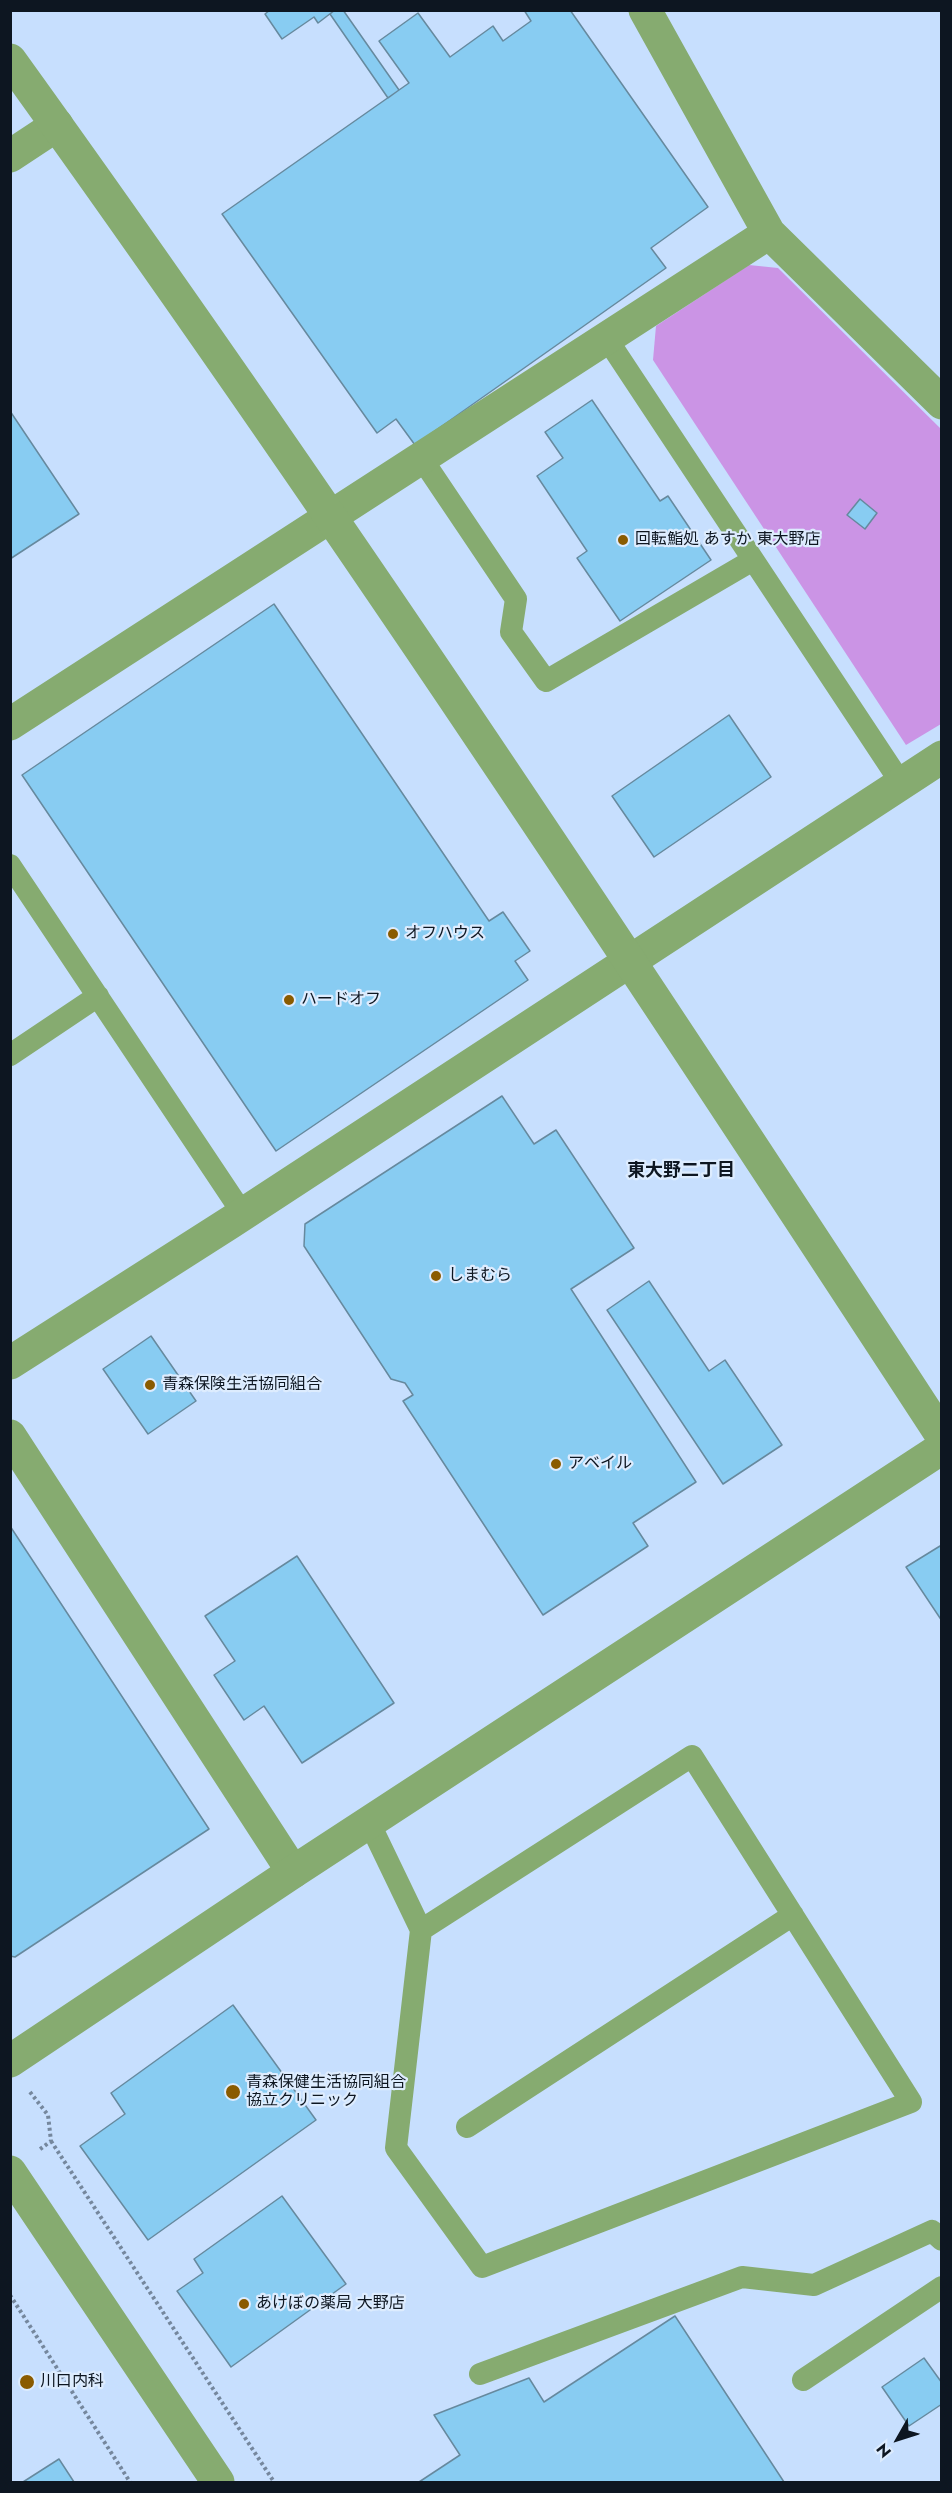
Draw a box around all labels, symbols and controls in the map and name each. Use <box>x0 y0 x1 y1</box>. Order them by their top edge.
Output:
place label: 回転鮨処 あすか 東大野店 <box>635 530 821 550</box>
marker: 回転鮨処 あすか 東大野店 <box>616 533 630 547</box>
place label: オフハウス <box>405 924 485 944</box>
marker: オフハウス <box>386 927 400 941</box>
place label: ハードオフ <box>301 990 381 1010</box>
marker: ハードオフ <box>282 993 296 1007</box>
district label: 東大野二丁目 <box>627 1161 735 1183</box>
place label: しまむら <box>448 1266 512 1286</box>
marker: しまむら <box>429 1269 443 1283</box>
place label: 青森保険生活協同組合 <box>162 1375 322 1395</box>
marker: 青森保険生活協同組合 <box>143 1378 157 1392</box>
place label: アベイル <box>568 1454 632 1474</box>
marker: アベイル <box>549 1457 563 1471</box>
place label: 青森保健生活協同組合 協立クリニック <box>246 2073 406 2111</box>
marker: 青森保健生活協同組合 協立クリニック <box>224 2083 242 2101</box>
place label: あけぼの薬局 大野店 <box>256 2294 405 2314</box>
marker: あけぼの薬局 大野店 <box>237 2297 251 2311</box>
place label: 川口内科 <box>40 2372 104 2392</box>
marker: 川口内科 <box>18 2373 36 2391</box>
north arrow <box>868 2409 928 2469</box>
text: N <box>871 2438 897 2463</box>

